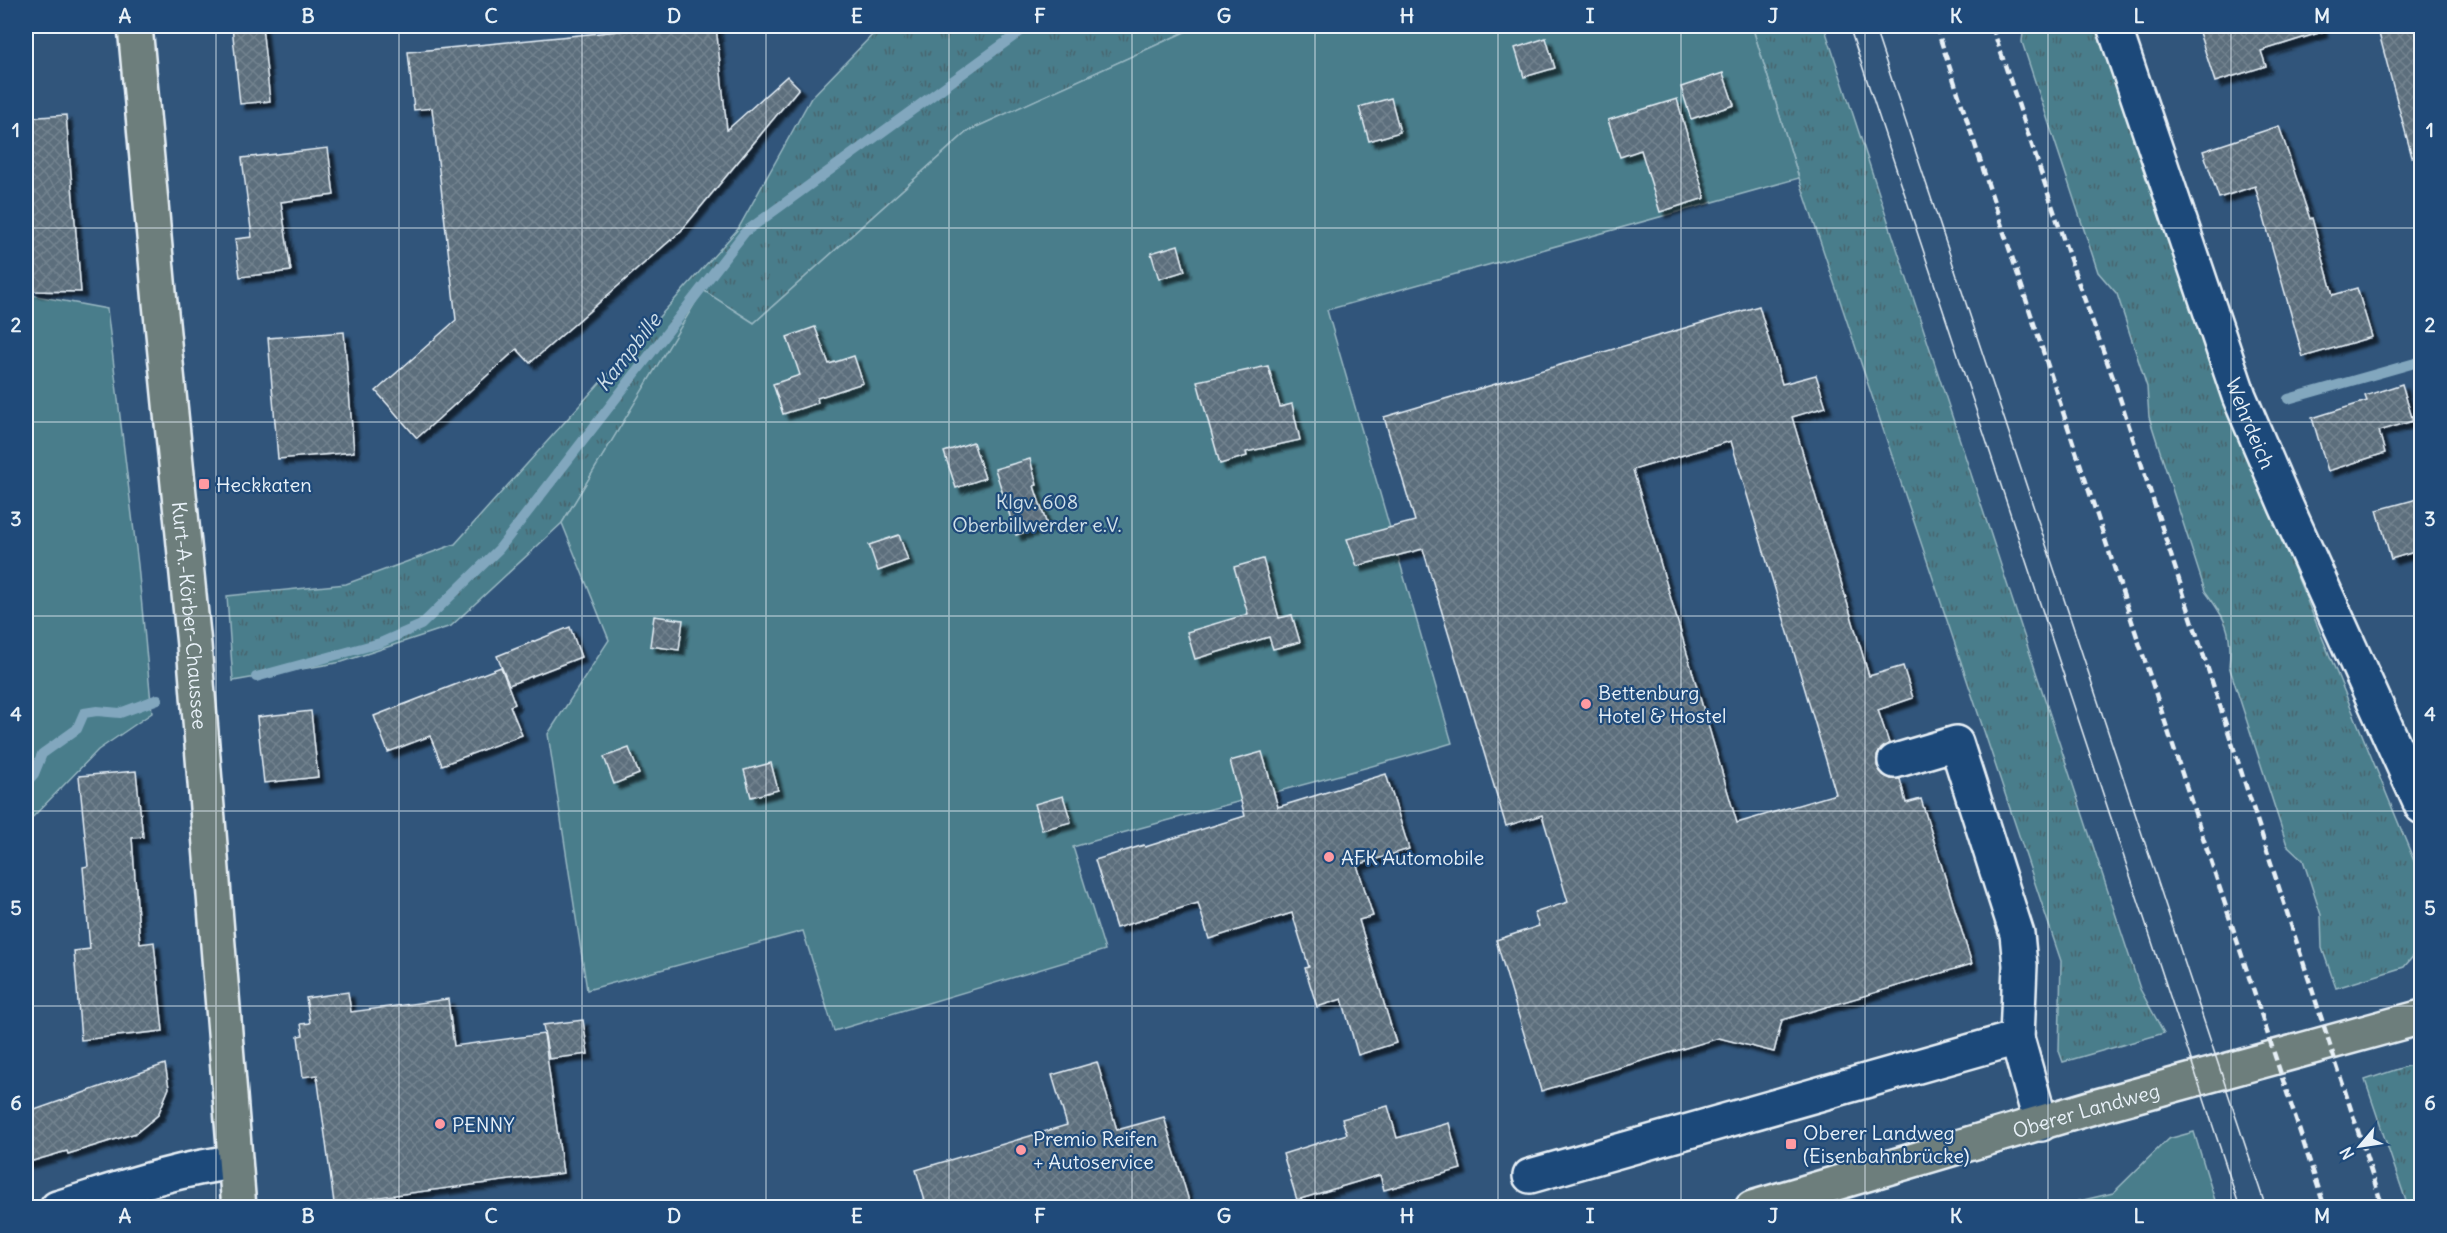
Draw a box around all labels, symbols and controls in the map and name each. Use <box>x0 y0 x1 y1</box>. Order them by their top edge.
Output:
text: A <box>119 3 132 28</box>
text: B <box>301 3 315 28</box>
text: C <box>484 3 498 28</box>
text: D <box>667 3 681 28</box>
text: E <box>851 3 863 28</box>
text: F <box>1034 3 1046 28</box>
text: G <box>1217 3 1231 28</box>
text: H <box>1400 3 1414 28</box>
text: I <box>1586 3 1595 28</box>
text: J <box>1768 3 1779 28</box>
text: K <box>1950 3 1963 28</box>
text: L <box>2134 3 2145 28</box>
text: M <box>2314 3 2330 28</box>
text: 1 <box>12 117 20 142</box>
text: 1 <box>2426 117 2434 142</box>
water label: Kampbille <box>589 306 668 397</box>
text: 2 <box>11 312 22 337</box>
text: 2 <box>2425 312 2436 337</box>
street label: Wehrdeich <box>2221 374 2281 472</box>
place label: Heckkaten <box>216 472 312 497</box>
marker: Heckkaten <box>197 477 211 491</box>
park label: Klgv. 608 Oberbillwerder e.V. <box>952 489 1122 537</box>
street label: Kurt-A.-Körber-Chaussee <box>167 500 213 730</box>
text: 3 <box>10 506 22 531</box>
text: 3 <box>2424 506 2436 531</box>
place label: Bettenburg Hotel & Hostel <box>1598 680 1727 728</box>
marker: Bettenburg Hotel & Hostel <box>1579 697 1593 711</box>
text: 4 <box>10 701 22 726</box>
text: 4 <box>2424 701 2436 726</box>
place label: AFK Automobile <box>1341 845 1484 870</box>
marker: AFK Automobile <box>1322 850 1336 864</box>
text: 5 <box>10 895 22 920</box>
text: 5 <box>2424 895 2436 920</box>
street label: Oberer Landweg <box>2009 1077 2162 1143</box>
text: 6 <box>10 1090 22 1115</box>
text: 6 <box>2424 1090 2436 1115</box>
place label: PENNY <box>452 1112 515 1137</box>
north arrow <box>2330 1116 2390 1176</box>
marker: PENNY <box>433 1117 447 1131</box>
place label: Oberer Landweg (Eisenbahnbrücke) <box>1803 1120 1970 1168</box>
place label: Premio Reifen + Autoservice <box>1033 1126 1157 1174</box>
marker: Oberer Landweg (Eisenbahnbrücke) <box>1784 1137 1798 1151</box>
marker: Premio Reifen + Autoservice <box>1014 1143 1028 1157</box>
text: N <box>2335 1144 2358 1163</box>
text: A <box>119 1203 132 1228</box>
text: B <box>301 1203 315 1228</box>
text: C <box>484 1203 498 1228</box>
text: D <box>667 1203 681 1228</box>
text: E <box>851 1203 863 1228</box>
text: F <box>1034 1203 1046 1228</box>
text: G <box>1217 1203 1231 1228</box>
text: H <box>1400 1203 1414 1228</box>
text: I <box>1586 1203 1595 1228</box>
text: J <box>1768 1203 1779 1228</box>
text: K <box>1950 1203 1963 1228</box>
text: L <box>2134 1203 2145 1228</box>
text: M <box>2314 1203 2330 1228</box>

